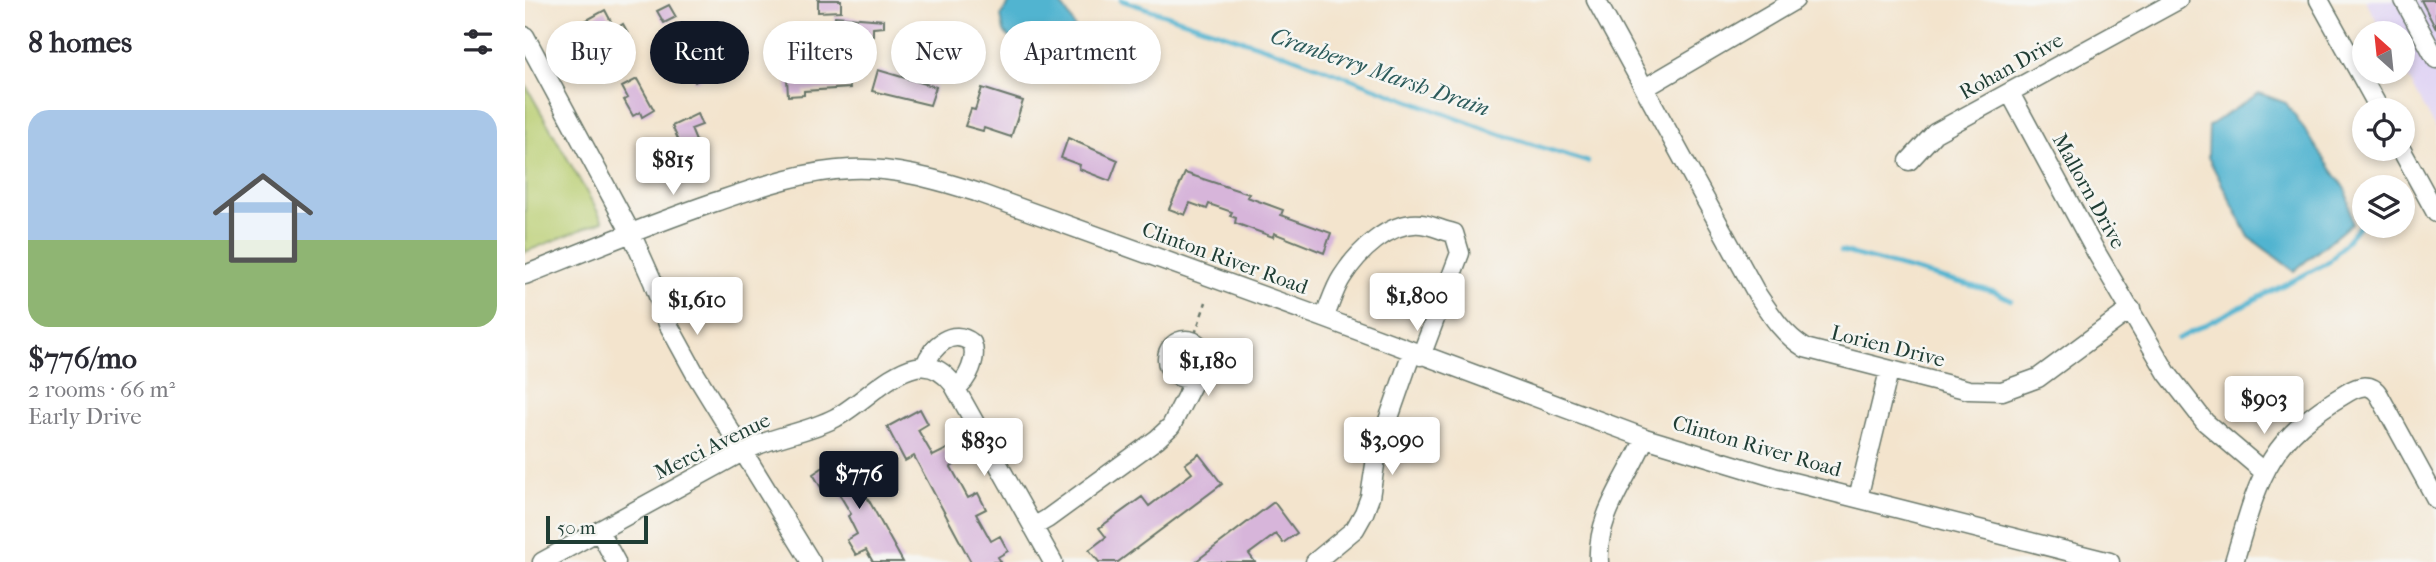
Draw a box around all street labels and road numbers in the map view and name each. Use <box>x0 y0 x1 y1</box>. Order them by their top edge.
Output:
street label: Rohan Drive <box>1955 28 2067 104</box>
street label: Mallorn Drive <box>2048 129 2130 253</box>
street label: Clinton River Road <box>1139 217 1312 299</box>
street label: Lorien Drive <box>1829 320 1947 372</box>
street label: Merci Avenue <box>650 408 774 484</box>
street label: Clinton River Road <box>1670 410 1845 482</box>

